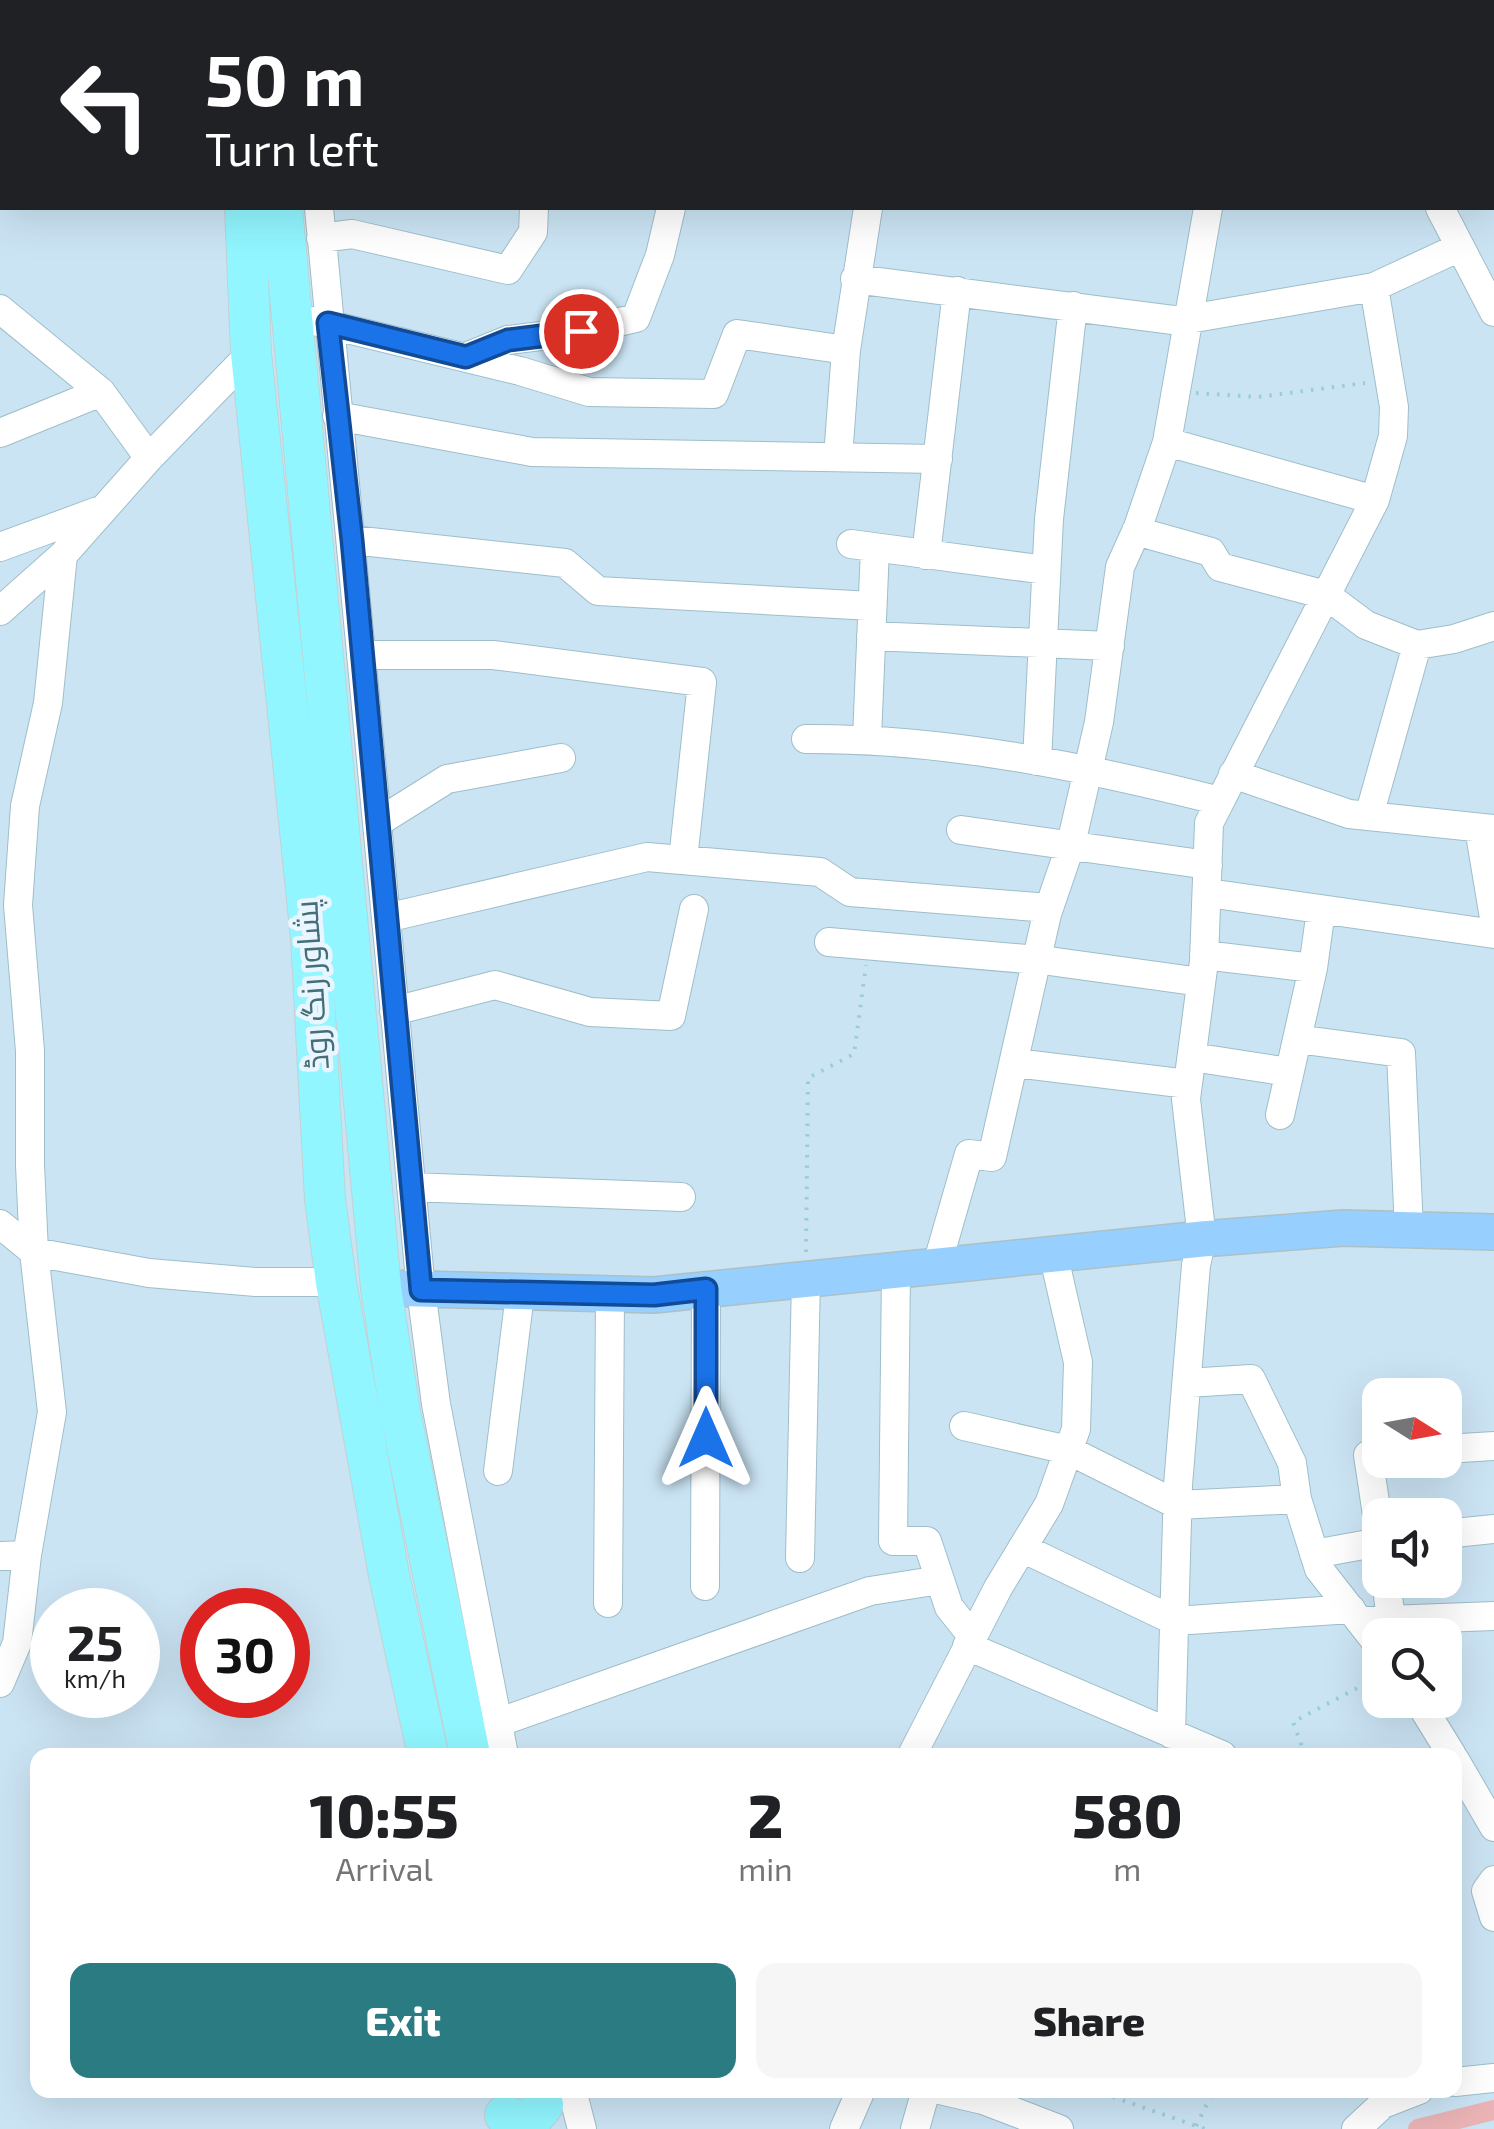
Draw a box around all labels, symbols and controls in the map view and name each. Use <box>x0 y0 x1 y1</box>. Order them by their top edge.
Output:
text: 50 m <box>205 36 365 120</box>
icon: left <box>40 40 170 170</box>
text: Turn left <box>205 121 379 175</box>
pin <box>539 289 624 374</box>
icon: arrive <box>554 304 609 359</box>
street label: پشاور رنگ روڈ <box>285 898 339 1071</box>
north arrow <box>1362 1378 1462 1478</box>
map controls <box>1362 1378 1462 1718</box>
position arrow <box>654 1386 758 1490</box>
button: sound <box>1362 1498 1462 1598</box>
speed limit sign: 30 <box>180 1588 310 1718</box>
text: 25 <box>67 1611 123 1671</box>
button: search <box>1362 1618 1462 1718</box>
text: km/h <box>64 1663 126 1693</box>
text: 10:55 <box>309 1778 459 1850</box>
text: 2 <box>748 1778 783 1850</box>
text: 580 <box>1072 1778 1183 1850</box>
text: Arrival <box>335 1849 433 1887</box>
text: min <box>738 1849 793 1887</box>
text: m <box>1113 1849 1141 1887</box>
button: Exit <box>70 1963 736 2078</box>
button: Share <box>756 1963 1422 2078</box>

